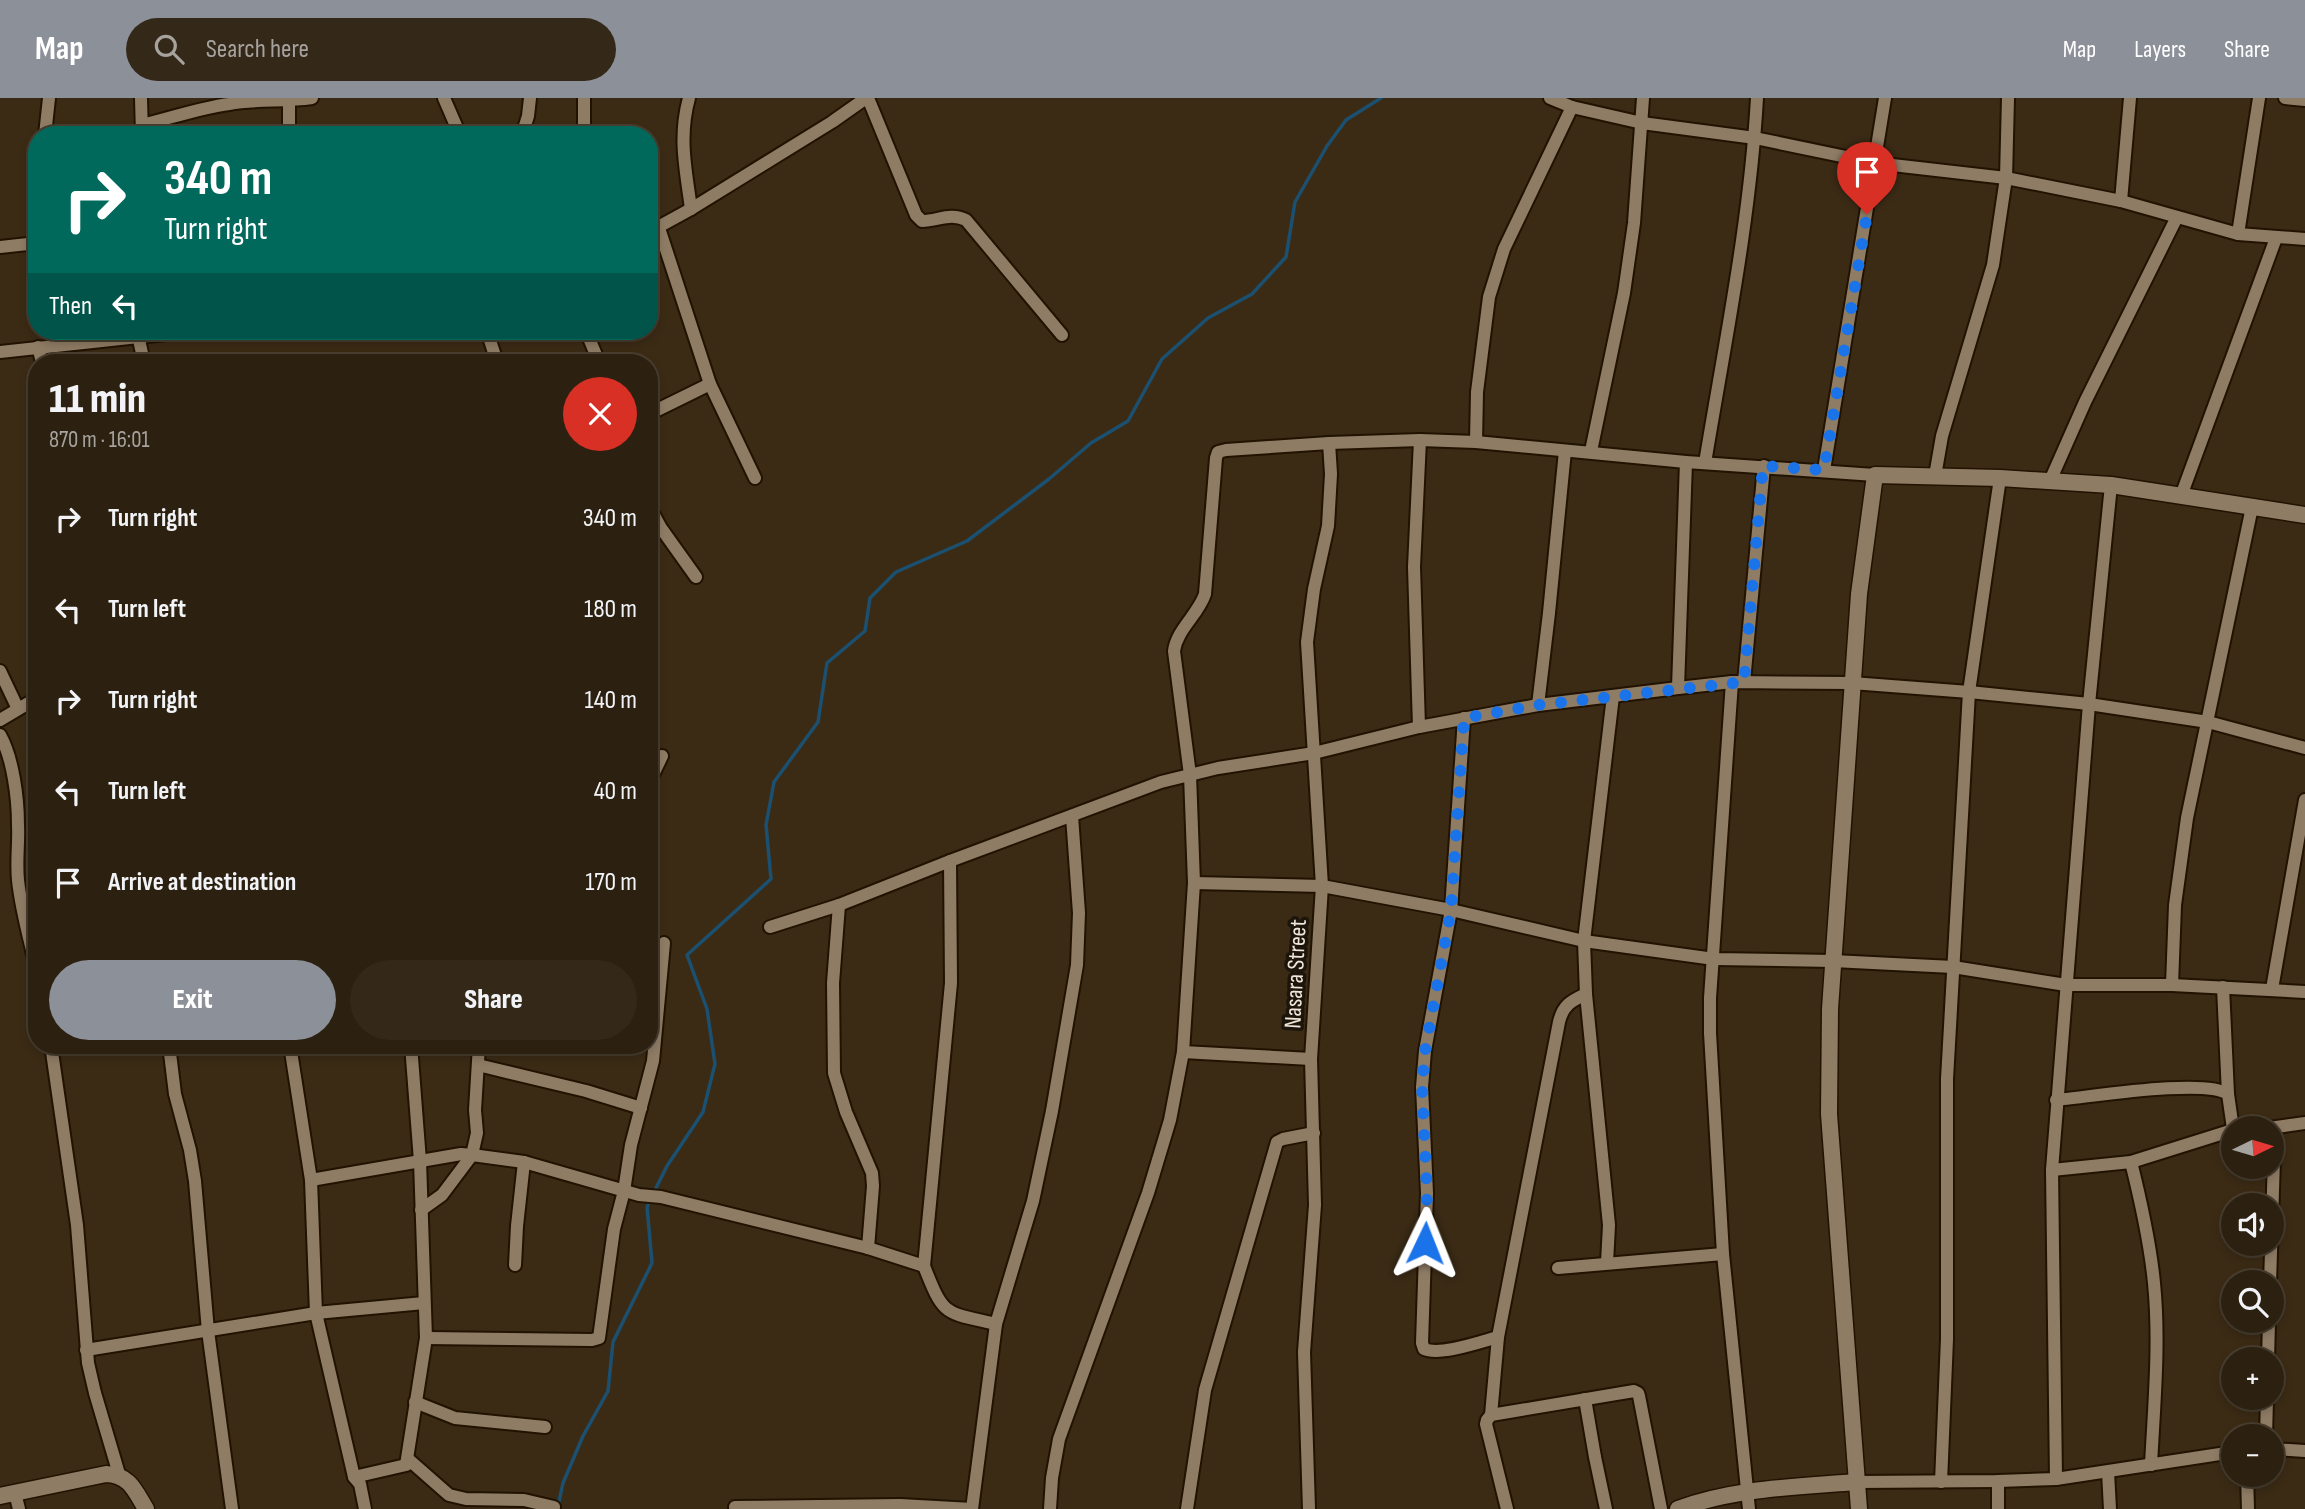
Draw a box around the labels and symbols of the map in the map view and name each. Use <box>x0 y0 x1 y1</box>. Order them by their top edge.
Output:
pin <box>1837 142 1897 214</box>
street label: Nasara Street <box>1278 919 1313 1029</box>
north arrow <box>2221 1116 2284 1180</box>
position arrow <box>1388 1206 1462 1280</box>

